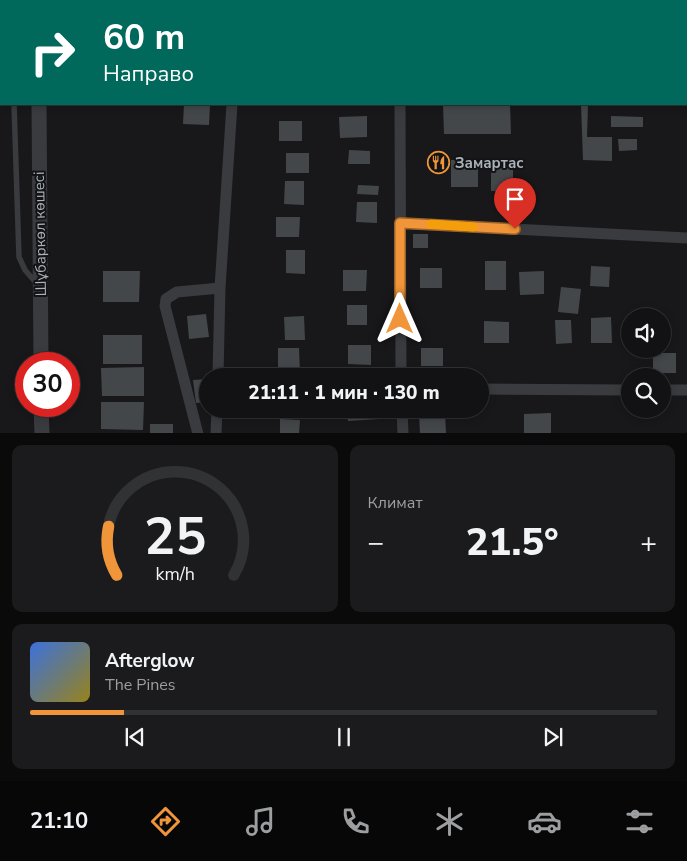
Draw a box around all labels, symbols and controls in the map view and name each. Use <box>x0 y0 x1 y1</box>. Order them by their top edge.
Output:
text: 60 m <box>103 14 185 61</box>
icon: right <box>20 20 85 85</box>
text: Направо <box>103 59 194 89</box>
restaurant icon: Замартас <box>427 151 451 175</box>
place label: Замартас <box>455 153 524 173</box>
street label: Шұбаркөл көшесі <box>29 171 51 297</box>
pin <box>494 178 536 229</box>
icon: arrive <box>501 185 529 213</box>
position arrow <box>373 292 425 344</box>
map controls <box>621 308 671 418</box>
button: sound <box>621 308 671 358</box>
speed limit sign: 30 <box>15 352 80 417</box>
button: search <box>621 368 671 418</box>
text: 21:11 · 1 мин · 130 m <box>248 380 440 406</box>
text: Климат <box>368 492 423 514</box>
text: 25 <box>144 501 206 572</box>
text: 21.5° <box>466 517 559 568</box>
text: − <box>368 524 384 562</box>
text: + <box>640 524 657 562</box>
text: km/h <box>155 562 194 586</box>
text: Afterglow <box>105 648 195 674</box>
text: The Pines <box>105 674 175 696</box>
icon: previous <box>121 723 149 751</box>
icon: pause <box>330 723 358 751</box>
icon: next <box>539 723 567 751</box>
icon: directions <box>148 804 183 839</box>
icon: music <box>243 804 278 839</box>
icon: phone <box>338 804 373 839</box>
icon: climate <box>432 804 467 839</box>
icon: car <box>527 804 562 839</box>
icon: filters <box>622 804 657 839</box>
text: 21:10 <box>30 806 88 836</box>

